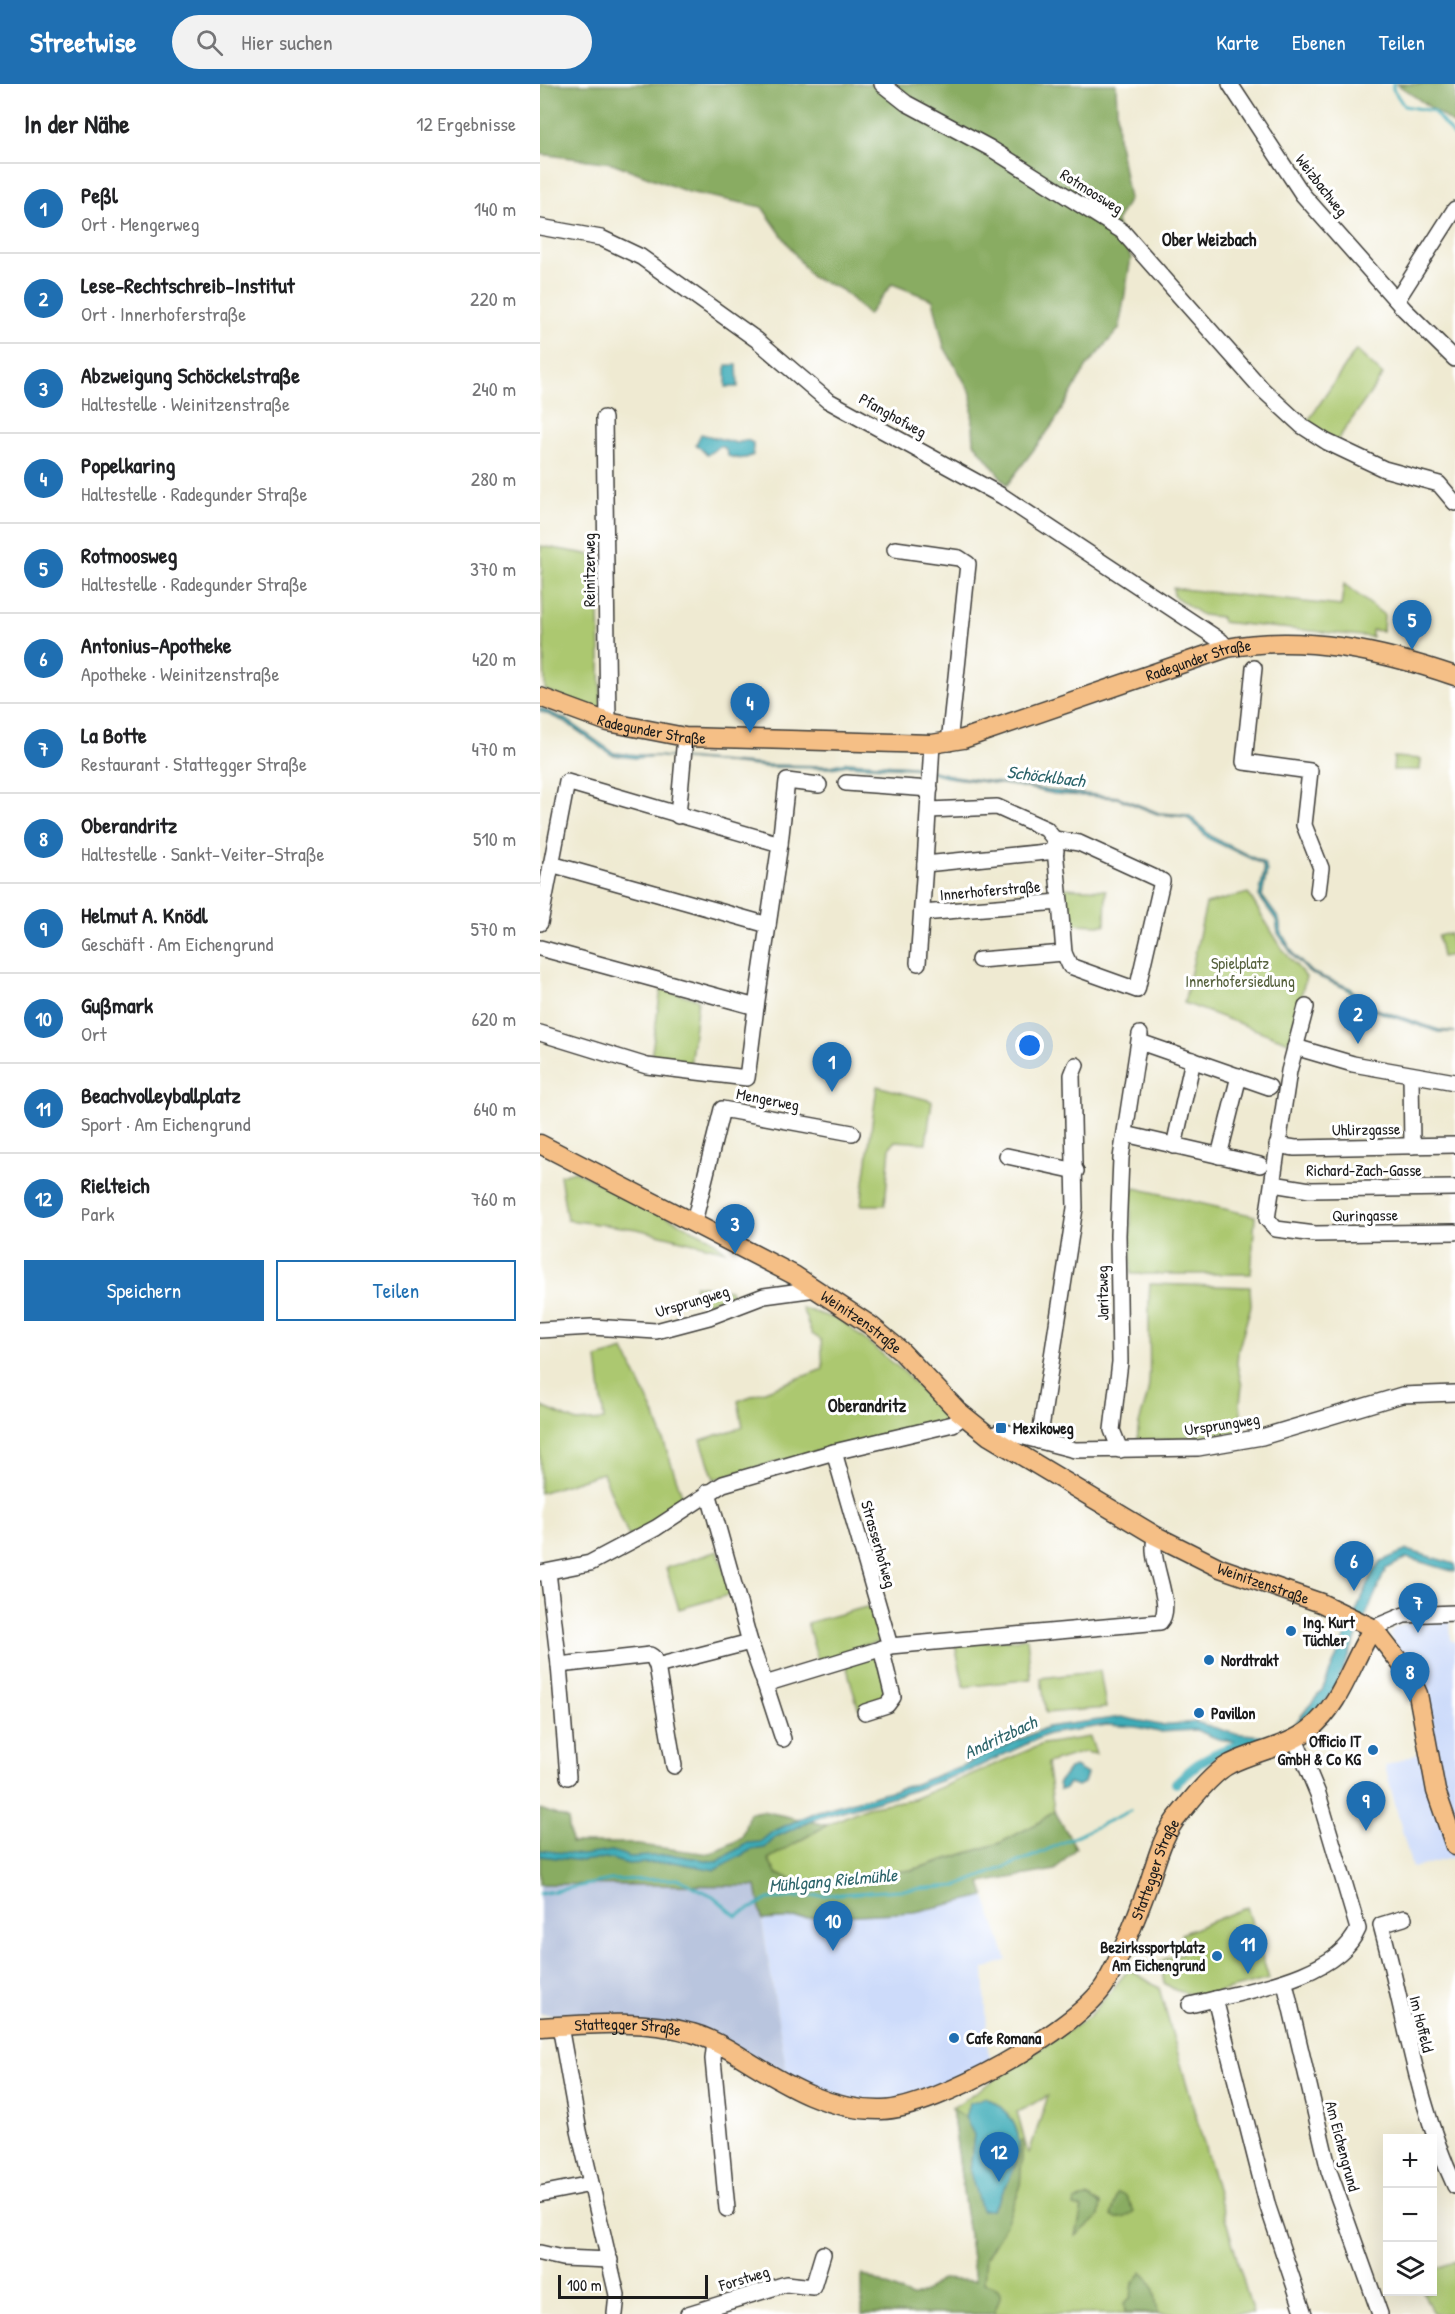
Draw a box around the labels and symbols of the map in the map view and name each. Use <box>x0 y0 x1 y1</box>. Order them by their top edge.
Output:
street label: Weizbachweg <box>1291 149 1353 221</box>
street label: Rotmoosweg <box>1056 163 1128 219</box>
district label: Ober Weizbach <box>1162 227 1257 252</box>
street label: Pfanghofweg <box>855 387 931 443</box>
street label: Reinitzerweg <box>578 533 600 607</box>
pin: 5 <box>1392 600 1432 650</box>
street label: Radegunder Straße <box>1143 634 1253 686</box>
pin: 4 <box>730 684 770 733</box>
street label: Radegunder Straße <box>595 708 707 749</box>
water label: Schöcklbach <box>1006 759 1088 793</box>
street label: Innerhoferstraße <box>939 875 1042 905</box>
park label: Spielplatz Innerhofersiedlung <box>1185 952 1295 992</box>
pin: 2 <box>1338 994 1378 1044</box>
your location <box>1015 1031 1044 1060</box>
pin: 1 <box>812 1042 852 1092</box>
street label: Mengerweg <box>735 1082 801 1116</box>
street label: Uhlirzgasse <box>1332 1117 1401 1141</box>
street label: Richard-Zach-Gasse <box>1306 1159 1422 1181</box>
street label: Quringasse <box>1332 1203 1399 1227</box>
pin: 3 <box>716 1204 754 1254</box>
street label: Jaritzweg <box>1091 1265 1113 1321</box>
street label: Ursprungweg <box>653 1279 731 1323</box>
street label: Weinitzenstraße <box>817 1285 908 1359</box>
district label: Oberandritz <box>828 1393 907 1418</box>
street label: Ursprungweg <box>1183 1407 1261 1441</box>
place label: Mexikoweg <box>1013 1417 1074 1440</box>
marker: Mexikoweg <box>994 1421 1008 1435</box>
street label: Strasserhofweg <box>856 1498 902 1590</box>
pin: 6 <box>1334 1542 1374 1591</box>
street label: Weinitzenstraße <box>1215 1557 1313 1609</box>
pin: 7 <box>1398 1584 1438 1633</box>
place label: Ing. Kurt Tüchler <box>1302 1611 1355 1651</box>
marker: Ing. Kurt Tüchler <box>1284 1624 1298 1638</box>
place label: Nordtrakt <box>1221 1649 1279 1671</box>
pin: 8 <box>1390 1652 1430 1702</box>
marker: Nordtrakt <box>1202 1653 1216 1667</box>
place label: Pavillon <box>1211 1702 1256 1724</box>
marker: Pavillon <box>1192 1706 1206 1720</box>
water label: Andritzbach <box>959 1709 1042 1765</box>
place label: Officio IT GmbH & Co KG <box>1278 1730 1361 1770</box>
marker: Officio IT GmbH & Co KG <box>1366 1743 1380 1757</box>
pin: 9 <box>1346 1782 1386 1831</box>
street label: Stattegger Straße <box>1125 1813 1185 1923</box>
water label: Mühlgang Rielmühle <box>768 1862 899 1898</box>
pin: 10 <box>814 1902 852 1951</box>
pin: 11 <box>1228 1924 1268 1974</box>
place label: Bezirkssportplatz Am Eichengrund <box>1100 1936 1206 1977</box>
marker: Bezirkssportplatz Am Eichengrund <box>1210 1949 1224 1963</box>
street label: Im Hoffeld <box>1404 1993 1440 2055</box>
street label: Stattegger Straße <box>574 2013 684 2041</box>
place label: Cafe Romana <box>966 2027 1042 2049</box>
marker: Cafe Romana <box>947 2031 961 2045</box>
street label: Am Eichengrund <box>1320 2098 1366 2194</box>
pin: 12 <box>980 2132 1018 2182</box>
street label: Forstweg <box>715 2260 772 2296</box>
scale bar <box>558 2272 708 2300</box>

